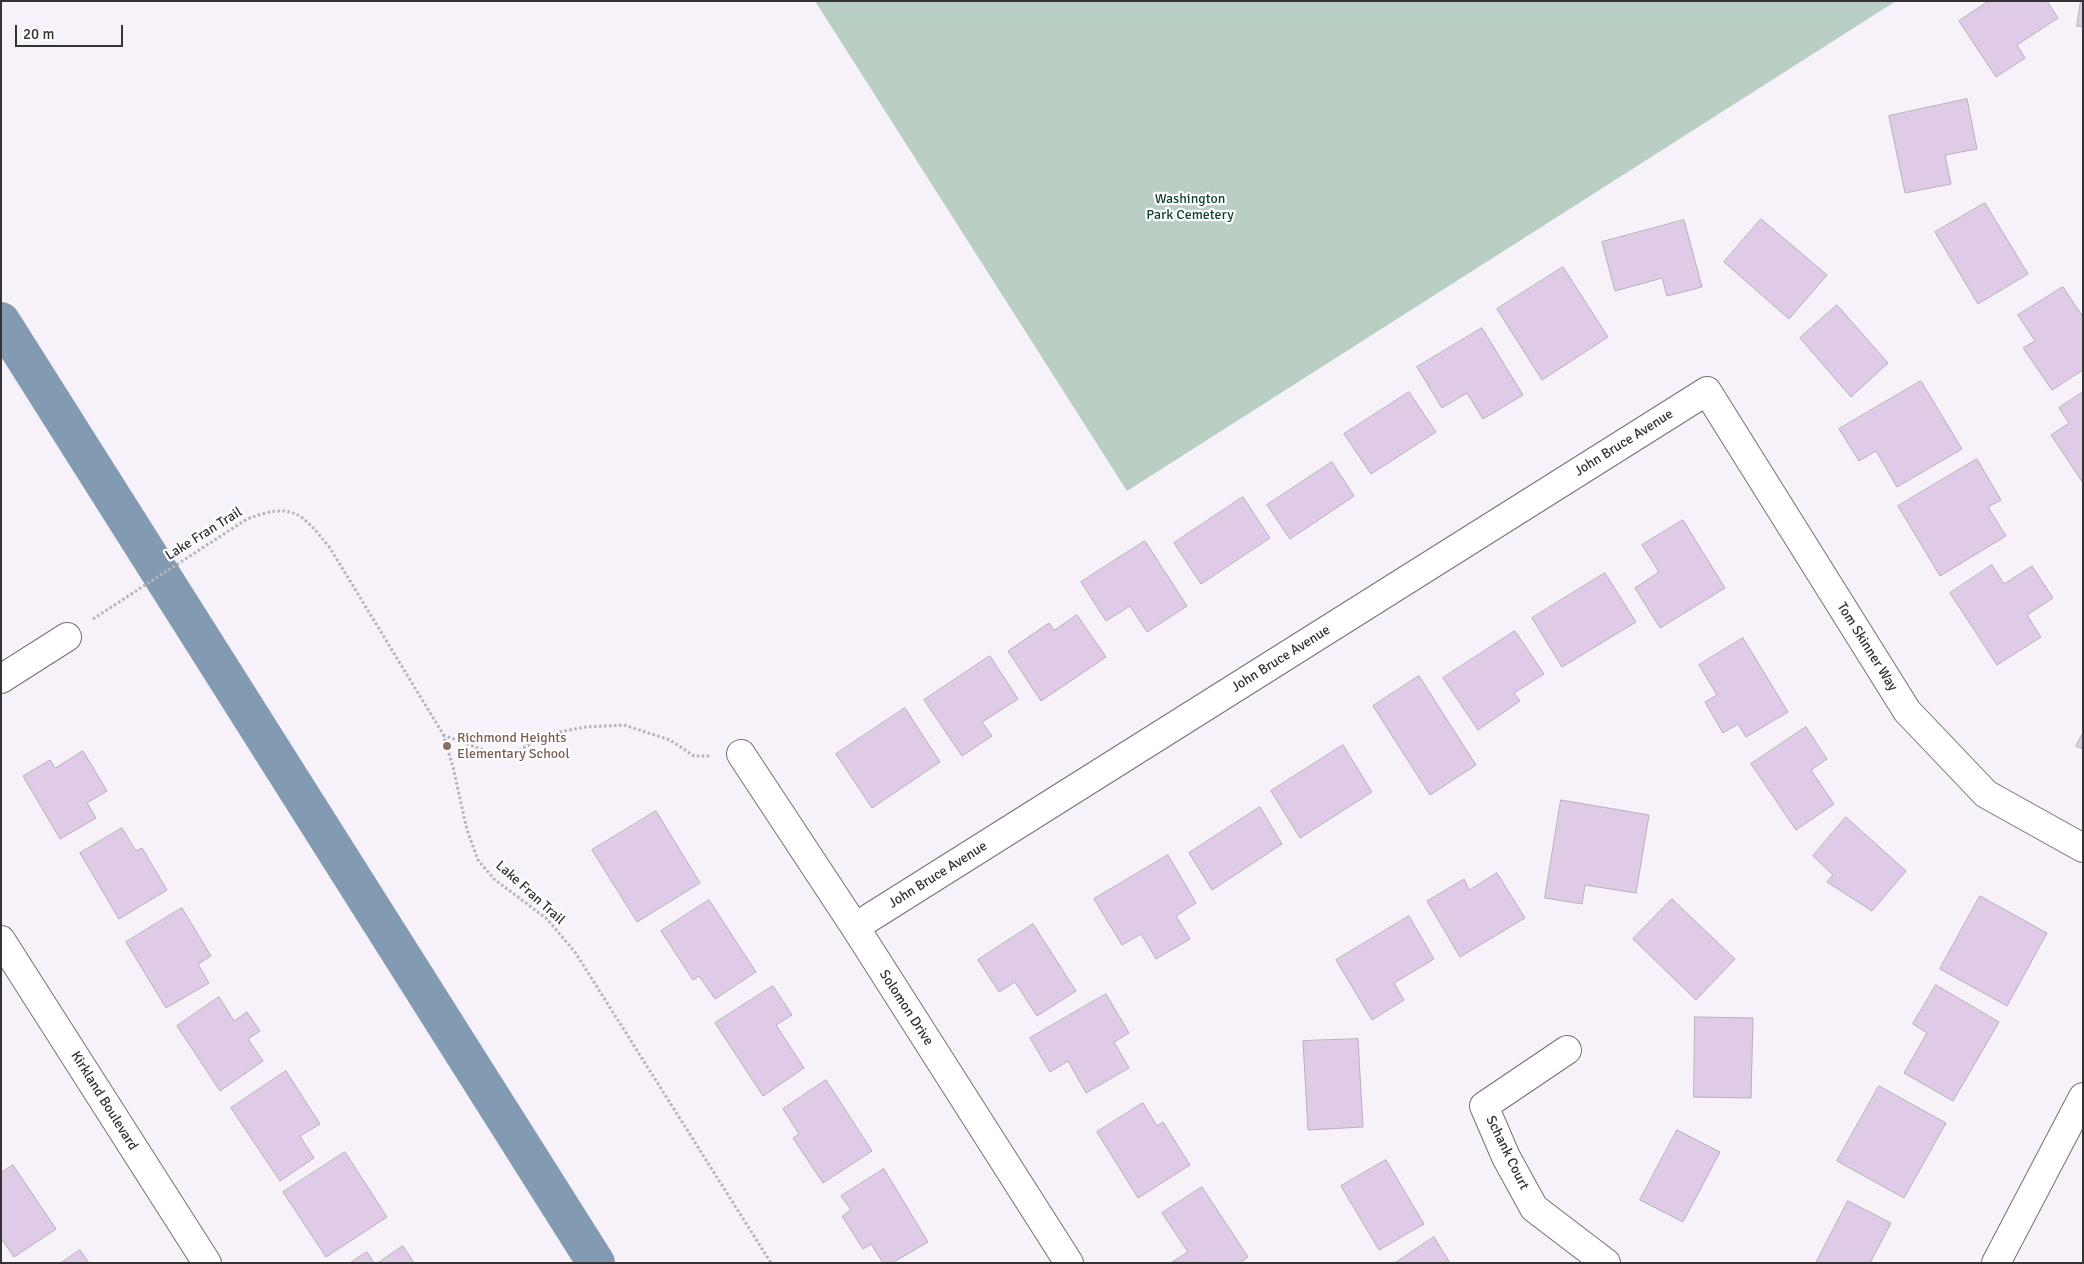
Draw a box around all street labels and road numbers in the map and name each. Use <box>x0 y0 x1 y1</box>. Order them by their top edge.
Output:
street label: John Bruce Avenue <box>1571 406 1677 480</box>
street label: Lake Fran Trail <box>163 504 245 564</box>
street label: Tom Skinner Way <box>1833 600 1901 694</box>
street label: John Bruce Avenue <box>1228 622 1334 696</box>
street label: John Bruce Avenue <box>885 838 991 912</box>
street label: Lake Fran Trail <box>492 858 568 928</box>
street label: Solomon Drive <box>875 967 937 1049</box>
street label: Kirkland Boulevard <box>67 1048 141 1154</box>
street label: Schank Court <box>1482 1113 1532 1193</box>

